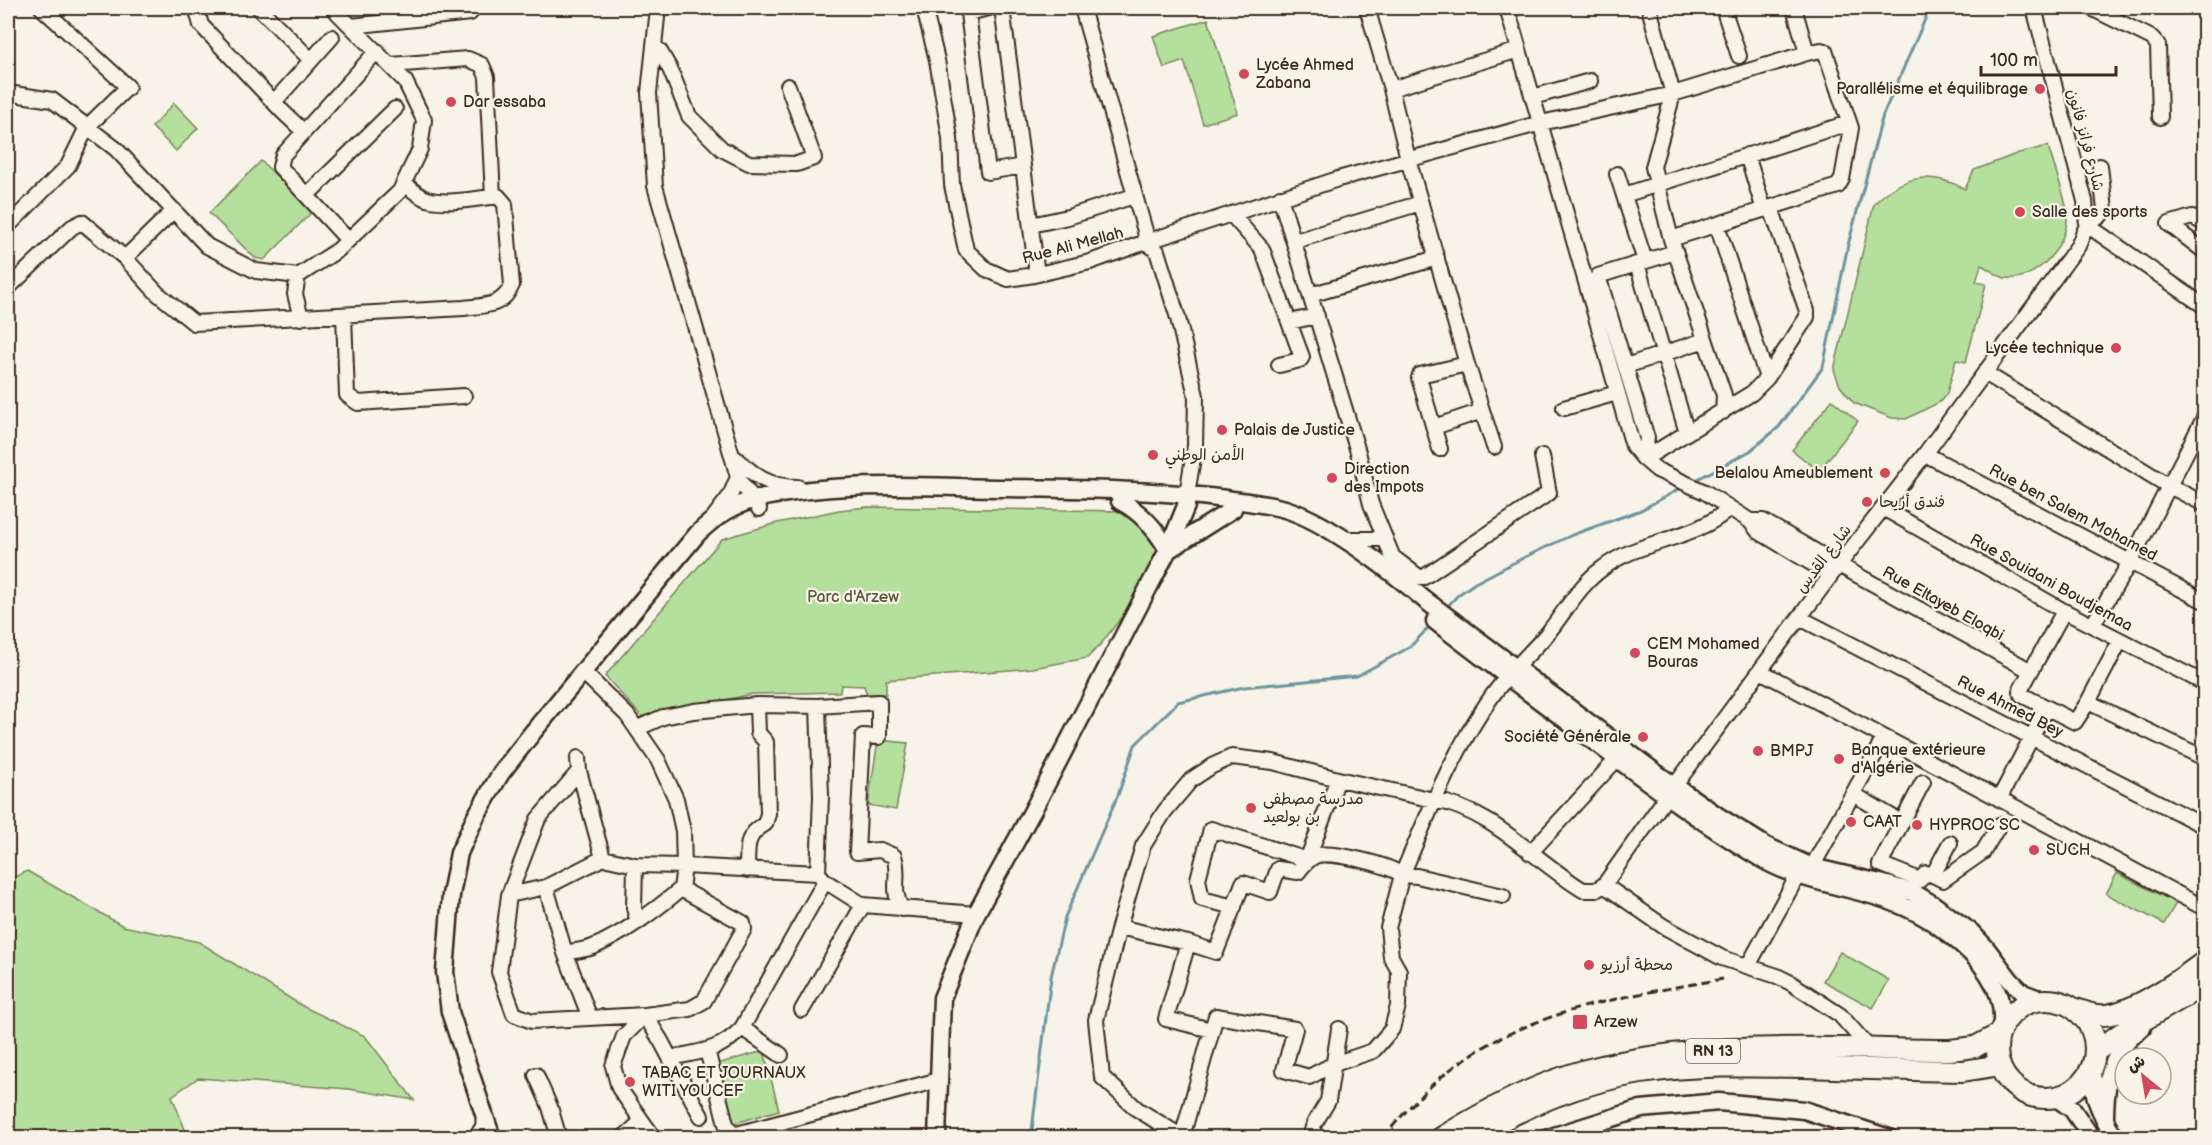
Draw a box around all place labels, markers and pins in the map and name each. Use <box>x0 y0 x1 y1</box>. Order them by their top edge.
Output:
place label: Lycée Ahmed Zabana <box>1255 56 1354 93</box>
marker: Lycée Ahmed Zabana <box>1237 67 1251 81</box>
place label: Parallélisme et équilibrage <box>1836 80 2029 99</box>
marker: Parallélisme et équilibrage <box>2033 82 2047 96</box>
place label: Dar essaba <box>463 93 546 112</box>
marker: Dar essaba <box>444 95 458 109</box>
place label: Salle des sports <box>2032 203 2147 222</box>
marker: Salle des sports <box>2013 205 2027 219</box>
place label: Lycée technique <box>1985 339 2105 358</box>
marker: Lycée technique <box>2109 341 2123 355</box>
place label: Palais de Justice <box>1234 421 1355 440</box>
marker: Palais de Justice <box>1215 423 1229 437</box>
place label: الأمن الوطني <box>1165 444 1245 469</box>
marker: الأمن الوطني <box>1146 448 1160 462</box>
place label: Direction des Impots <box>1344 460 1424 497</box>
place label: Belalou Ameublement <box>1714 464 1873 483</box>
marker: Belalou Ameublement <box>1878 466 1892 480</box>
marker: Direction des Impots <box>1325 471 1339 485</box>
place label: فندق أريحا <box>1879 493 1945 512</box>
marker: فندق أريحا <box>1860 495 1874 509</box>
place label: CEM Mohamed Bouras <box>1647 635 1760 672</box>
marker: CEM Mohamed Bouras <box>1628 646 1642 660</box>
place label: Société Générale <box>1504 728 1631 747</box>
marker: Société Générale <box>1636 730 1650 744</box>
place label: Banque extérieure d'Algérie <box>1851 741 1986 778</box>
place label: BMPJ <box>1770 742 1814 761</box>
marker: BMPJ <box>1751 744 1765 758</box>
marker: Banque extérieure d'Algérie <box>1832 752 1846 766</box>
place label: مدرسة مصطفى بن بولعيد <box>1263 790 1364 827</box>
marker: مدرسة مصطفى بن بولعيد <box>1244 801 1258 815</box>
place label: CAAT <box>1863 813 1902 832</box>
marker: CAAT <box>1844 815 1858 829</box>
place label: HYPROC SC <box>1929 816 2020 835</box>
marker: HYPROC SC <box>1910 818 1924 832</box>
place label: SUCH <box>2046 841 2090 860</box>
marker: SUCH <box>2027 843 2041 857</box>
place label: محطة أرزيو <box>1599 956 1673 975</box>
marker: محطة أرزيو <box>1582 958 1596 972</box>
marker: Arzew <box>1571 1013 1589 1031</box>
place label: Arzew <box>1594 1013 1638 1032</box>
place label: TABAC ET JOURNAUX WITI YOUCEF <box>642 1064 806 1101</box>
marker: TABAC ET JOURNAUX WITI YOUCEF <box>623 1075 637 1089</box>

